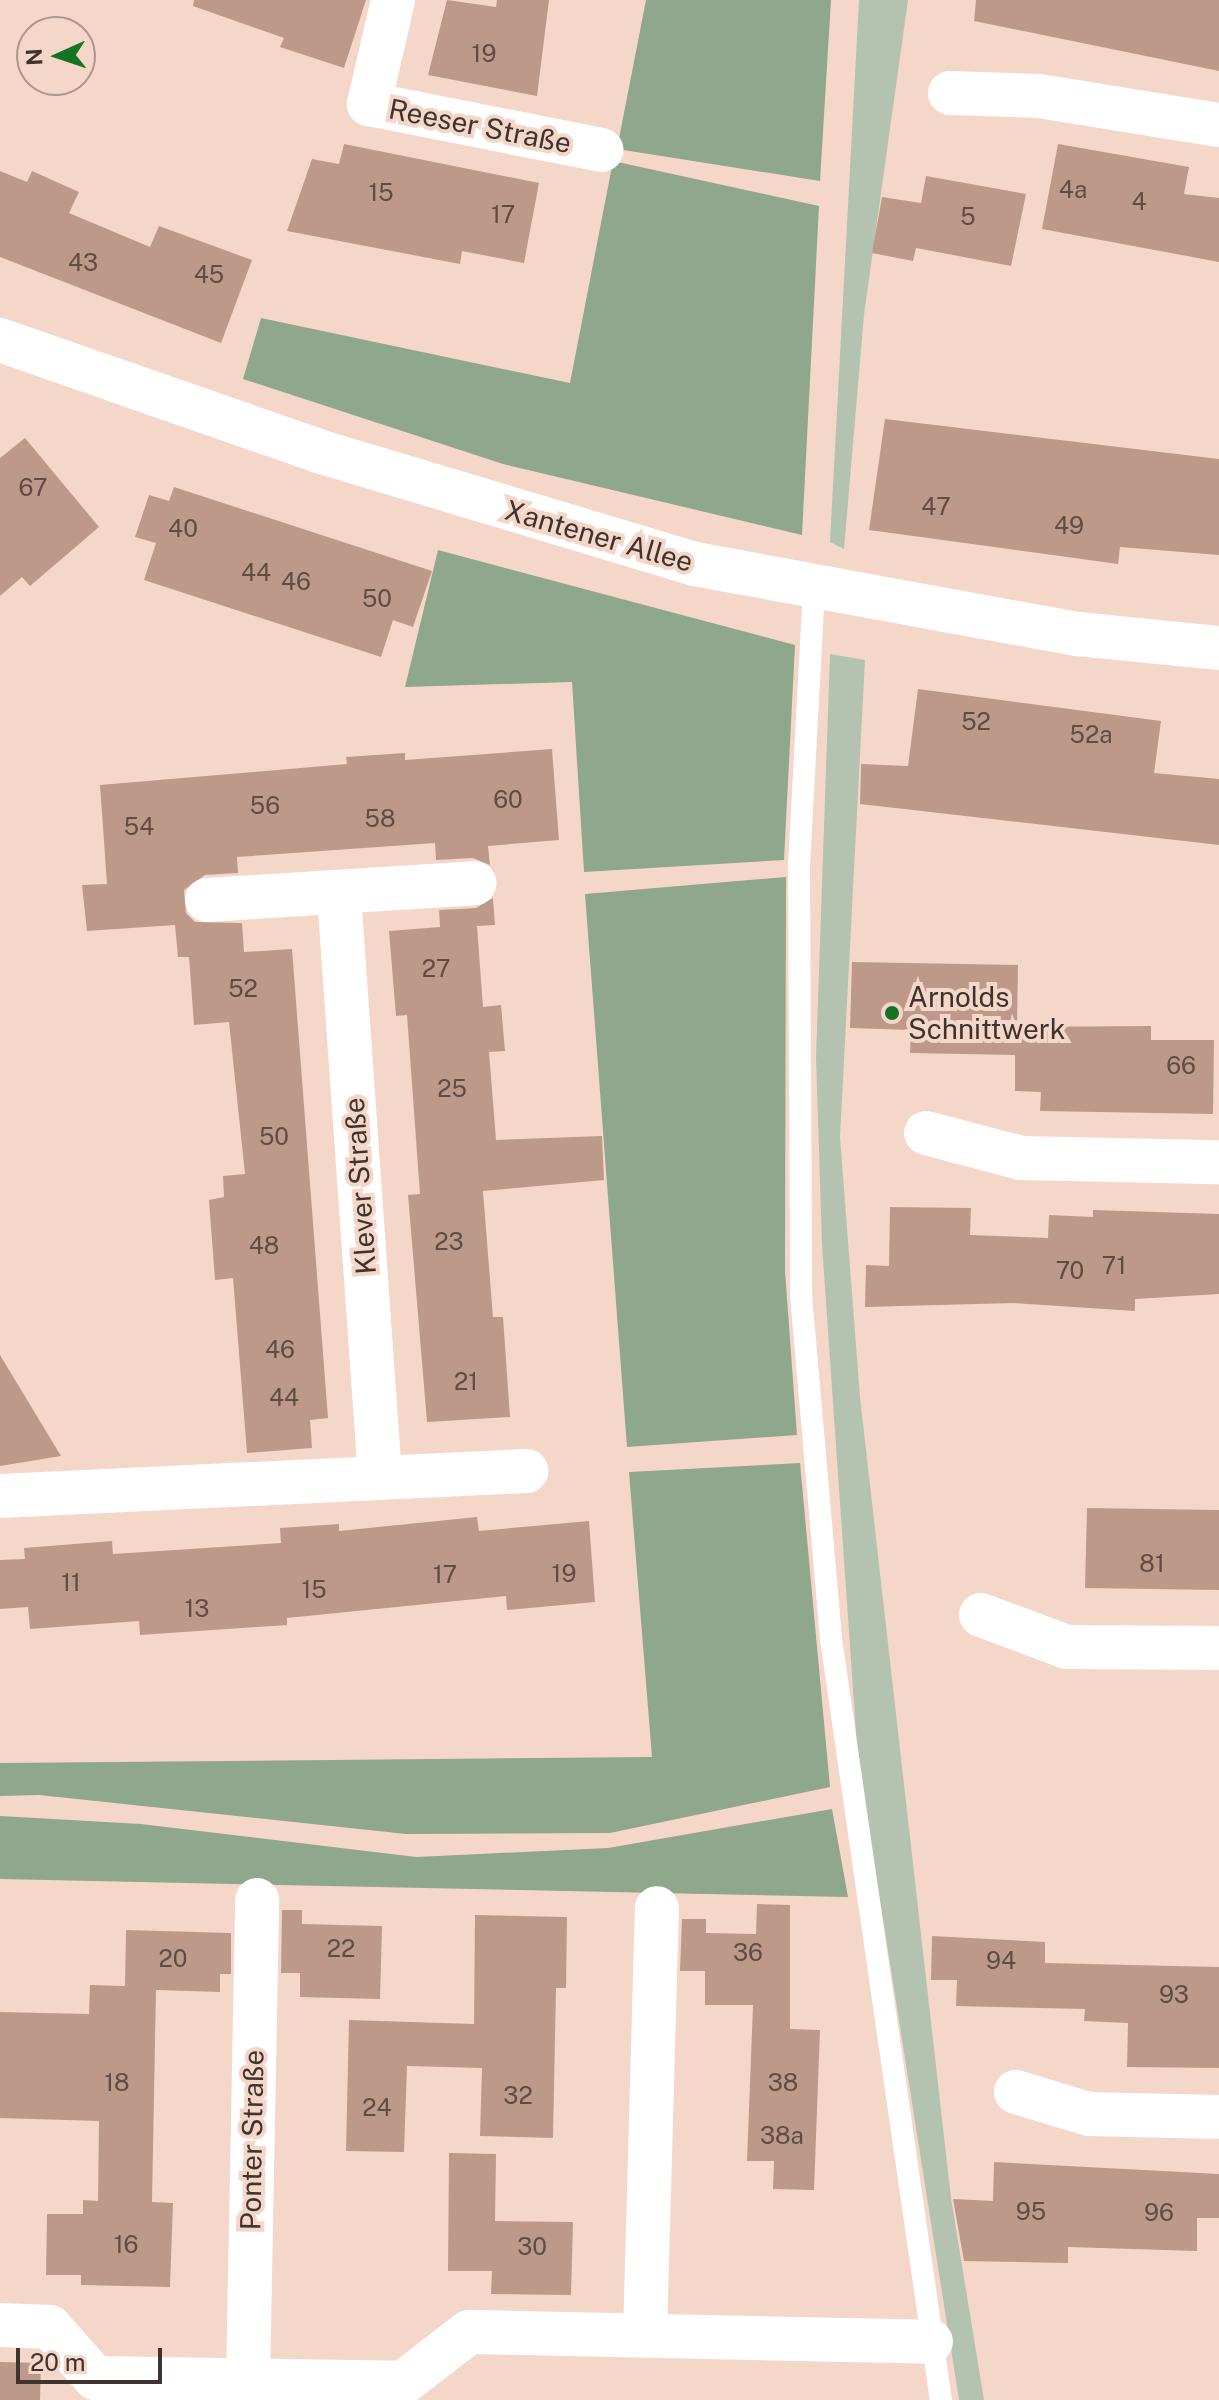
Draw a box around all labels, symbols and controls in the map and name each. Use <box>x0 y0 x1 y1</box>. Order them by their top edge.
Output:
north arrow <box>16 16 96 96</box>
house number: 19 <box>472 40 496 68</box>
text: N <box>21 48 47 66</box>
street label: Reeser Straße <box>386 92 574 160</box>
house number: 4a <box>1059 176 1087 204</box>
house number: 15 <box>368 179 394 207</box>
house number: 4 <box>1131 188 1147 216</box>
house number: 17 <box>491 201 515 229</box>
house number: 5 <box>960 203 976 231</box>
house number: 43 <box>68 249 98 277</box>
house number: 45 <box>194 261 224 289</box>
house number: 67 <box>19 474 47 502</box>
street label: Xantener Allee <box>501 493 697 579</box>
house number: 47 <box>921 493 951 521</box>
house number: 49 <box>1054 512 1084 540</box>
house number: 40 <box>168 515 198 543</box>
house number: 44 <box>241 559 271 587</box>
house number: 46 <box>281 568 311 596</box>
house number: 50 <box>362 585 392 613</box>
house number: 52 <box>961 708 991 736</box>
house number: 52a <box>1070 721 1112 749</box>
house number: 60 <box>493 786 523 814</box>
house number: 56 <box>250 792 280 820</box>
house number: 58 <box>365 805 395 833</box>
house number: 54 <box>124 813 154 841</box>
house number: 27 <box>422 955 450 983</box>
house number: 52 <box>228 975 258 1003</box>
place label: Arnolds Schnittwerk <box>908 980 1066 1046</box>
marker: Arnolds Schnittwerk <box>883 1004 901 1022</box>
house number: 66 <box>1166 1052 1196 1080</box>
house number: 25 <box>437 1075 467 1103</box>
street label: Klever Straße <box>337 1096 383 1276</box>
house number: 50 <box>259 1123 289 1151</box>
house number: 23 <box>434 1228 464 1256</box>
house number: 48 <box>249 1232 279 1260</box>
house number: 71 <box>1102 1252 1126 1280</box>
house number: 70 <box>1056 1257 1084 1285</box>
house number: 46 <box>265 1336 295 1364</box>
house number: 21 <box>454 1368 478 1396</box>
house number: 44 <box>269 1384 299 1412</box>
house number: 81 <box>1139 1550 1165 1578</box>
house number: 19 <box>552 1560 576 1588</box>
house number: 17 <box>433 1561 457 1589</box>
house number: 11 <box>61 1569 81 1597</box>
house number: 15 <box>301 1576 327 1604</box>
house number: 13 <box>185 1595 209 1623</box>
house number: 22 <box>327 1935 355 1963</box>
house number: 36 <box>733 1939 763 1967</box>
house number: 20 <box>159 1945 187 1973</box>
house number: 94 <box>986 1947 1016 1975</box>
house number: 93 <box>1159 1981 1189 2009</box>
street label: Ponter Straße <box>234 2049 270 2231</box>
house number: 18 <box>104 2069 130 2097</box>
house number: 38 <box>768 2069 798 2097</box>
house number: 32 <box>503 2082 533 2110</box>
house number: 24 <box>362 2094 392 2122</box>
house number: 38a <box>760 2122 804 2150</box>
house number: 95 <box>1016 2198 1046 2226</box>
house number: 96 <box>1144 2199 1174 2227</box>
house number: 16 <box>114 2231 138 2259</box>
house number: 30 <box>517 2233 547 2261</box>
scale bar <box>20 2332 166 2382</box>
text: 20 m <box>30 2348 86 2376</box>

